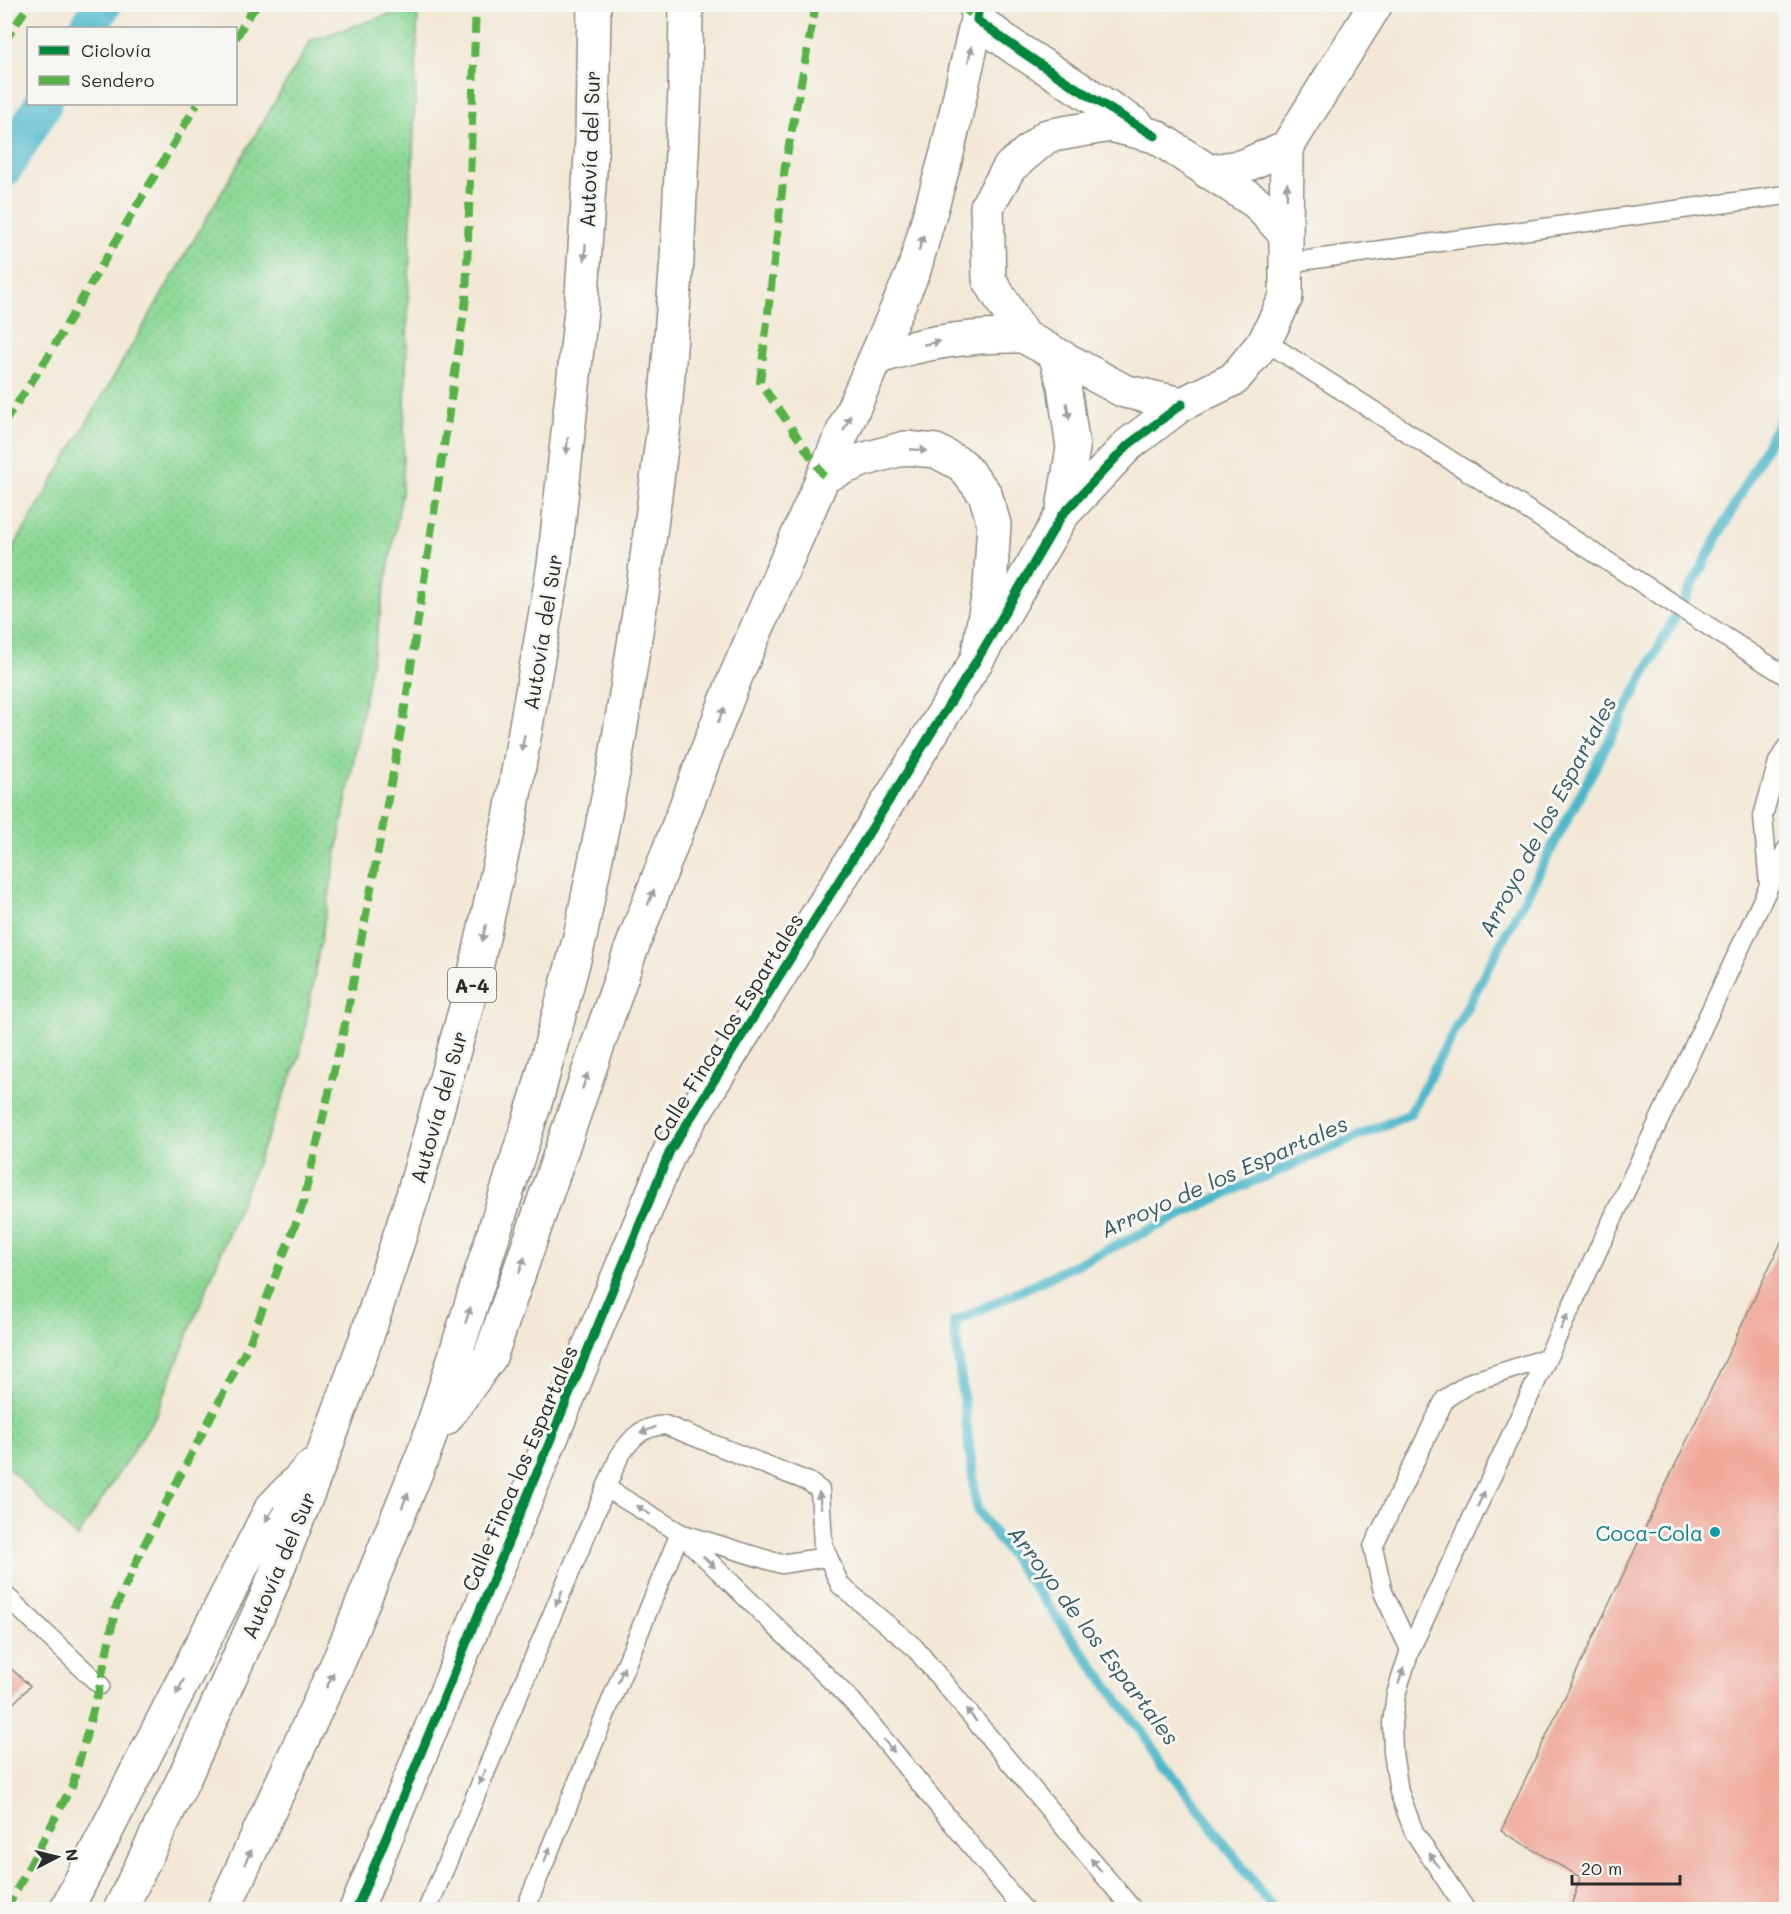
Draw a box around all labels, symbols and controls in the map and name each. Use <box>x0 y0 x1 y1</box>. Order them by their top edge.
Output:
legend <box>27 27 237 105</box>
text: Ciclovía <box>81 38 152 62</box>
one-way arrow <box>965 45 975 63</box>
text: Sendero <box>81 68 155 92</box>
street label: Autovía del Sur <box>573 70 605 228</box>
one-way arrow <box>1282 182 1292 201</box>
one-way arrow <box>917 234 927 252</box>
one-way arrow <box>580 242 589 261</box>
one-way arrow <box>923 338 942 347</box>
one-way arrow <box>1063 402 1072 421</box>
one-way arrow <box>843 414 852 431</box>
one-way arrow <box>562 436 572 455</box>
one-way arrow <box>910 445 929 455</box>
street label: Autovía del Sur <box>516 552 568 712</box>
water label: Arroyo de los Espartales <box>1471 691 1623 941</box>
one-way arrow <box>716 706 726 724</box>
one-way arrow <box>519 733 528 752</box>
one-way arrow <box>647 888 656 906</box>
street label: Calle Finca los Espartales <box>645 908 809 1146</box>
one-way arrow <box>478 924 488 943</box>
road number: A-4 <box>448 968 496 1002</box>
street label: Autovía del Sur <box>403 1028 473 1186</box>
one-way arrow <box>581 1072 591 1090</box>
water label: Arroyo de los Espartales <box>1096 1108 1352 1244</box>
one-way arrow <box>517 1256 527 1274</box>
one-way arrow <box>464 1306 473 1324</box>
one-way arrow <box>1560 1314 1569 1331</box>
street label: Calle Finca los Espartales <box>455 1341 583 1595</box>
one-way arrow <box>639 1425 657 1435</box>
street label: Autovía del Sur <box>235 1487 321 1643</box>
one-way arrow <box>400 1490 410 1508</box>
one-way arrow <box>815 1490 825 1509</box>
one-way arrow <box>1477 1490 1486 1507</box>
one-way arrow <box>264 1505 275 1522</box>
one-way arrow <box>635 1505 651 1516</box>
water label: Arroyo de los Espartales <box>1002 1519 1186 1751</box>
place label: Coca-Cola <box>1595 1519 1703 1546</box>
marker: Coca-Cola <box>1708 1525 1722 1539</box>
one-way arrow <box>702 1555 716 1569</box>
one-way arrow <box>553 1589 563 1607</box>
one-way arrow <box>617 1666 626 1684</box>
one-way arrow <box>1397 1667 1407 1685</box>
one-way arrow <box>326 1671 335 1688</box>
one-way arrow <box>175 1678 185 1695</box>
one-way arrow <box>964 1707 977 1723</box>
one-way arrow <box>882 1738 895 1753</box>
one-way arrow <box>477 1769 487 1787</box>
north arrow <box>27 1827 87 1887</box>
one-way arrow <box>542 1846 552 1864</box>
text: N <box>61 1848 84 1862</box>
one-way arrow <box>244 1848 253 1865</box>
scale bar <box>1572 1848 1680 1886</box>
one-way arrow <box>1429 1852 1440 1869</box>
text: 20 m <box>1581 1856 1622 1880</box>
one-way arrow <box>1090 1858 1103 1873</box>

